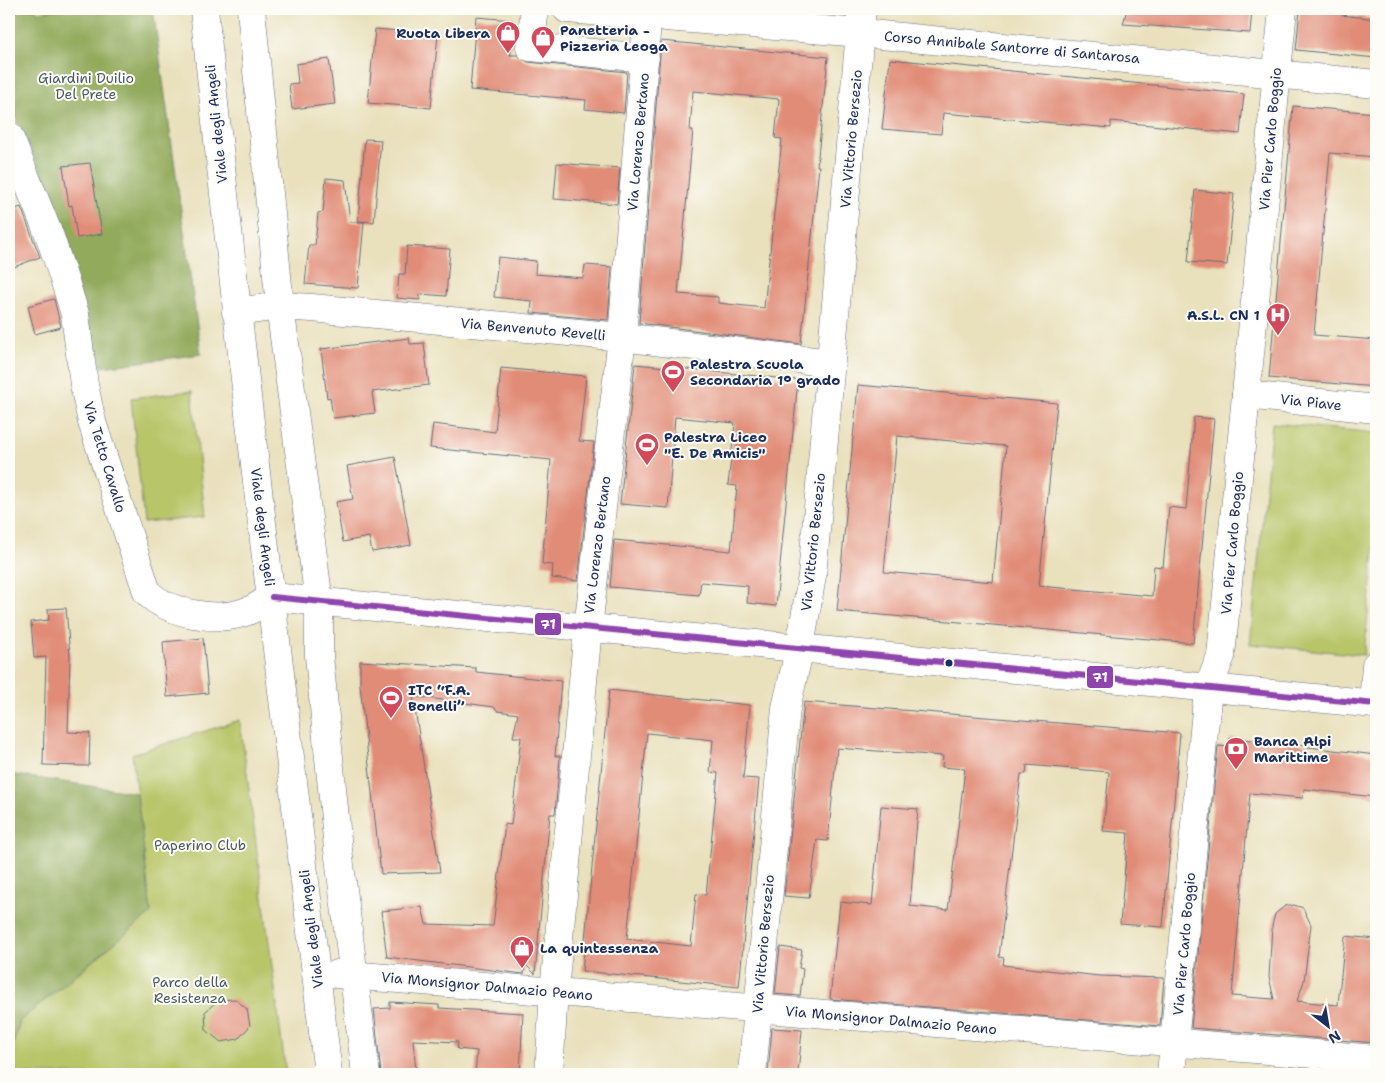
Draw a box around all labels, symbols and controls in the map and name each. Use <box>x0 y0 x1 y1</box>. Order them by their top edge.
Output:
shop icon: Ruota Libera <box>495 20 521 54</box>
place label: Panetteria - Pizzeria Leoga <box>560 21 668 55</box>
place label: Ruota Libera <box>396 24 490 42</box>
shop icon: Panetteria - Pizzeria Leoga <box>530 25 556 59</box>
street label: Corso Annibale Santorre di Santarosa <box>883 27 1141 67</box>
street label: Viale degli Angeli <box>201 64 231 184</box>
street label: Via Pier Carlo Boggio <box>1255 67 1285 211</box>
park label: Giardini Duilio Del Prete <box>38 69 134 103</box>
street label: Via Vittorio Bersezio <box>836 69 866 209</box>
street label: Via Lorenzo Bertano <box>623 72 653 212</box>
hospital icon: A.S.L. CN 1 <box>1265 302 1291 336</box>
place label: A.S.L. CN 1 <box>1187 306 1260 324</box>
street label: Via Benvenuto Revelli <box>460 314 606 344</box>
place label: Palestra Scuola Secondaria 1° grado <box>690 355 840 389</box>
sports icon: Palestra Scuola Secondaria 1° grado <box>660 359 686 393</box>
street label: Via Piave <box>1279 390 1343 414</box>
street label: Via Tetto Cavallo <box>80 399 130 515</box>
place label: Palestra Liceo "E. De Amicis" <box>664 428 767 462</box>
sports icon: Palestra Liceo "E. De Amicis" <box>634 432 660 466</box>
street label: Viale degli Angeli <box>247 467 279 587</box>
street label: Via Pier Carlo Boggio <box>1217 471 1247 615</box>
street label: Via Vittorio Bersezio <box>797 472 829 612</box>
street label: Via Lorenzo Bertano <box>580 475 614 615</box>
line badge: 71 <box>534 612 562 636</box>
text: 71 <box>540 615 556 633</box>
unlabelled marker <box>944 658 954 668</box>
line badge: 71 <box>1086 665 1114 689</box>
text: 71 <box>1092 668 1108 686</box>
place label: ITC “F.A. Bonelli” <box>408 681 470 715</box>
sports icon: ITC “F.A. Bonelli” <box>378 685 404 719</box>
place label: Banca Alpi Marittime <box>1254 732 1331 766</box>
bank icon: Banca Alpi Marittime <box>1223 736 1249 770</box>
park label: Paperino Club <box>154 836 246 854</box>
street label: Viale degli Angeli <box>295 869 327 989</box>
street label: Via Pier Carlo Boggio <box>1169 872 1199 1016</box>
street label: Via Vittorio Bersezio <box>748 874 778 1014</box>
shop icon: La quintessenza <box>509 935 535 969</box>
place label: La quintessenza <box>540 939 659 957</box>
street label: Via Monsignor Dalmazio Peano <box>380 968 594 1004</box>
park label: Parco della Resistenza <box>152 973 228 1007</box>
north arrow <box>1302 1000 1352 1050</box>
street label: Via Monsignor Dalmazio Peano <box>784 1002 998 1038</box>
text: N <box>1325 1027 1344 1048</box>

